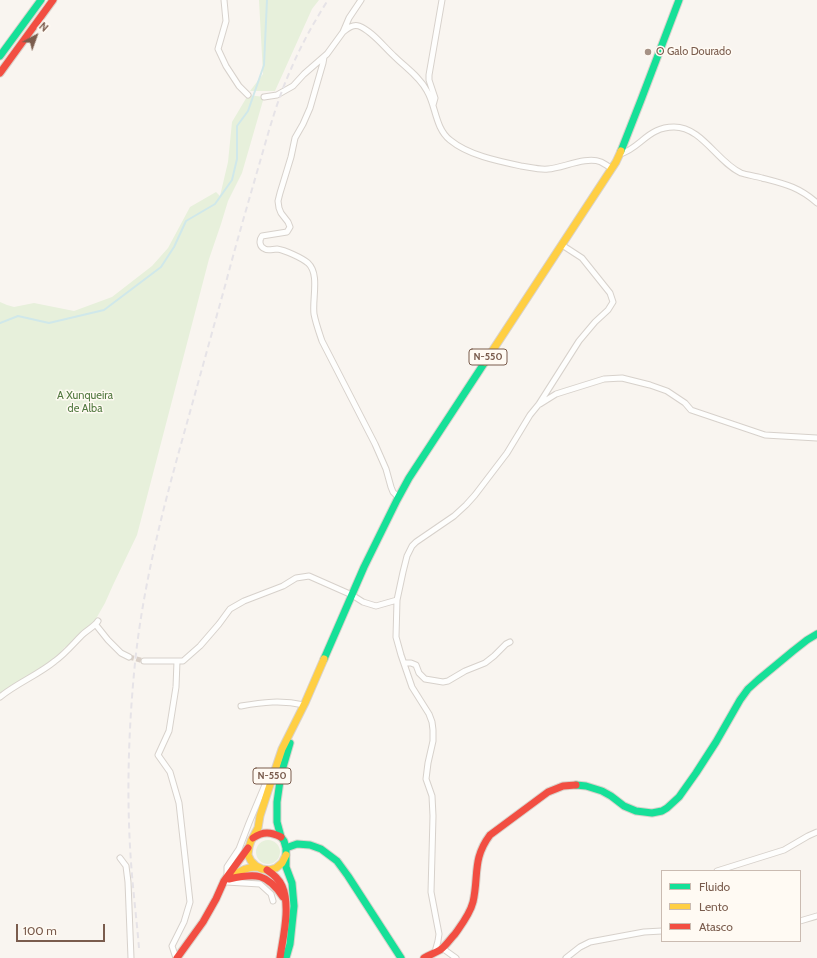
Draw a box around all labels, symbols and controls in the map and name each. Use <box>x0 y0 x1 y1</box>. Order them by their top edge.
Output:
north arrow <box>16 16 56 56</box>
text: N <box>36 19 51 35</box>
place label: O Galo Dourado <box>656 45 731 59</box>
marker: O Galo Dourado <box>643 47 653 57</box>
road number: N-550 <box>469 349 507 365</box>
park label: A Xunqueira de Alba <box>57 389 113 415</box>
road number: N-550 <box>253 768 291 784</box>
legend <box>661 870 801 942</box>
text: Fluido <box>699 879 730 894</box>
text: Lento <box>699 899 728 914</box>
scale bar <box>18 916 107 942</box>
text: Atasco <box>699 919 733 934</box>
text: 100 m <box>23 923 57 938</box>

